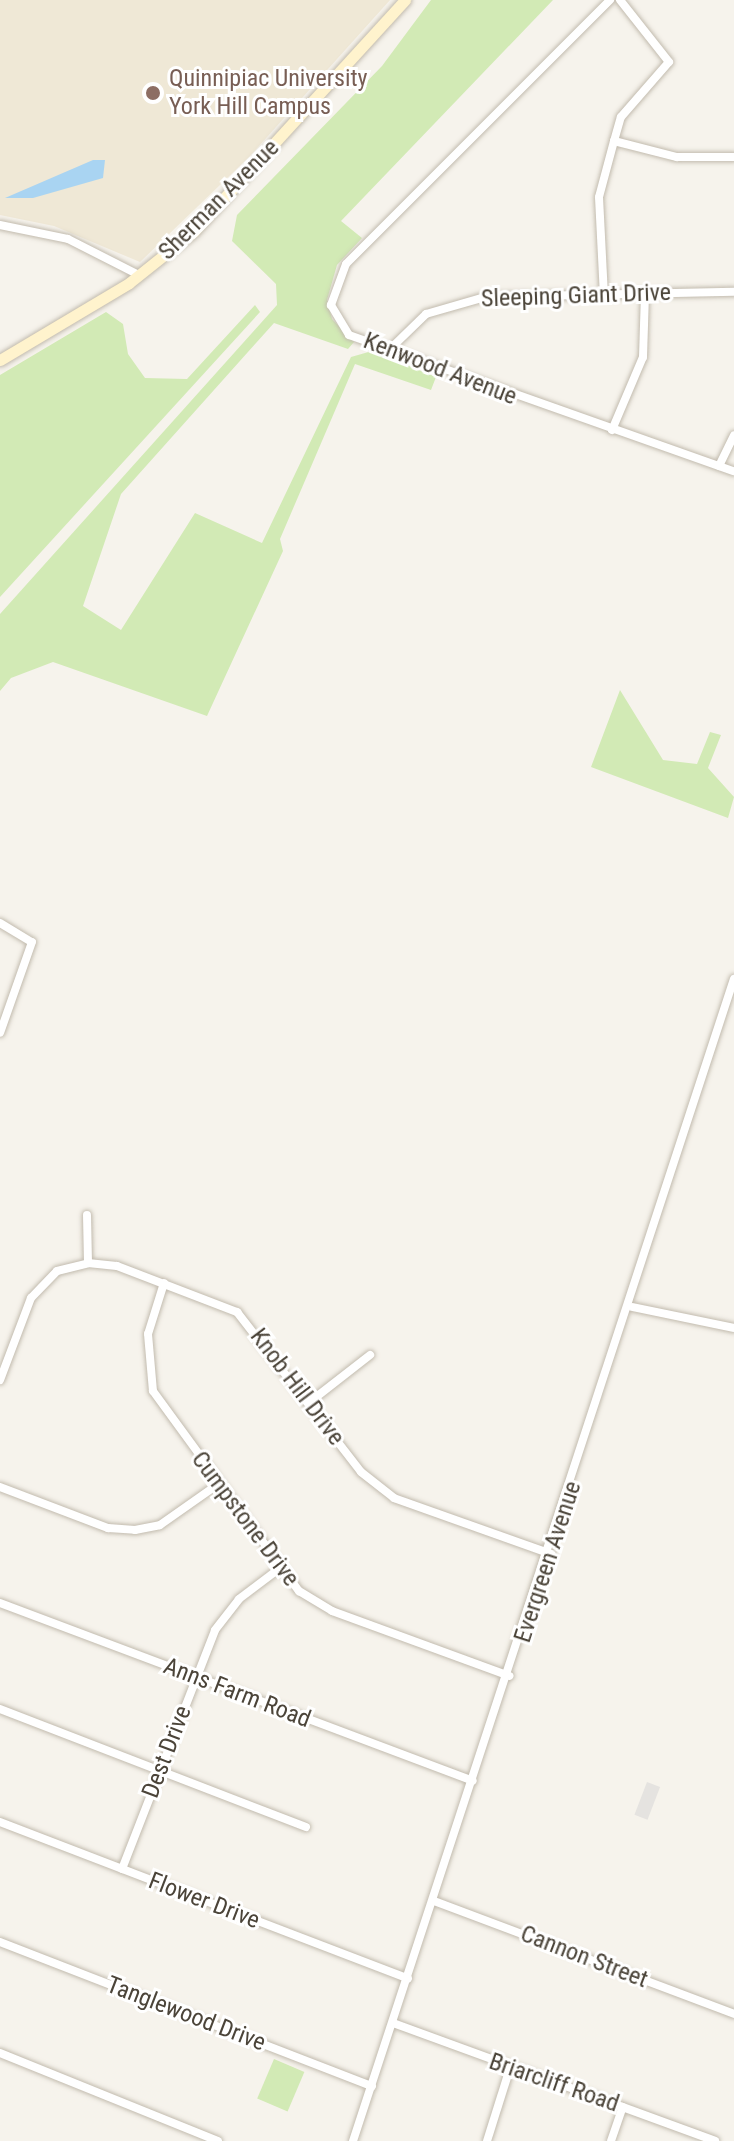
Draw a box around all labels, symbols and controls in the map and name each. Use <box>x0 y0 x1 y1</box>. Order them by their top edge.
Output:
place label: Quinnipiac University York Hill Campus <box>169 65 368 121</box>
marker: Quinnipiac University York Hill Campus <box>144 84 162 102</box>
street label: Sherman Avenue <box>153 134 285 266</box>
street label: Sleeping Giant Drive <box>481 278 671 314</box>
street label: Kenwood Avenue <box>359 327 521 411</box>
street label: Knob Hill Drive <box>244 1323 350 1451</box>
street label: Cumpstone Drive <box>185 1446 305 1592</box>
street label: Evergreen Avenue <box>508 1478 588 1646</box>
street label: Anns Farm Road <box>159 1652 315 1734</box>
street label: Dest Drive <box>136 1702 198 1802</box>
street label: Flower Drive <box>144 1867 264 1935</box>
street label: Cannon Street <box>516 1920 652 1994</box>
street label: Tanglewood Drive <box>102 1970 270 2058</box>
street label: Briarcliff Road <box>485 2047 623 2119</box>

